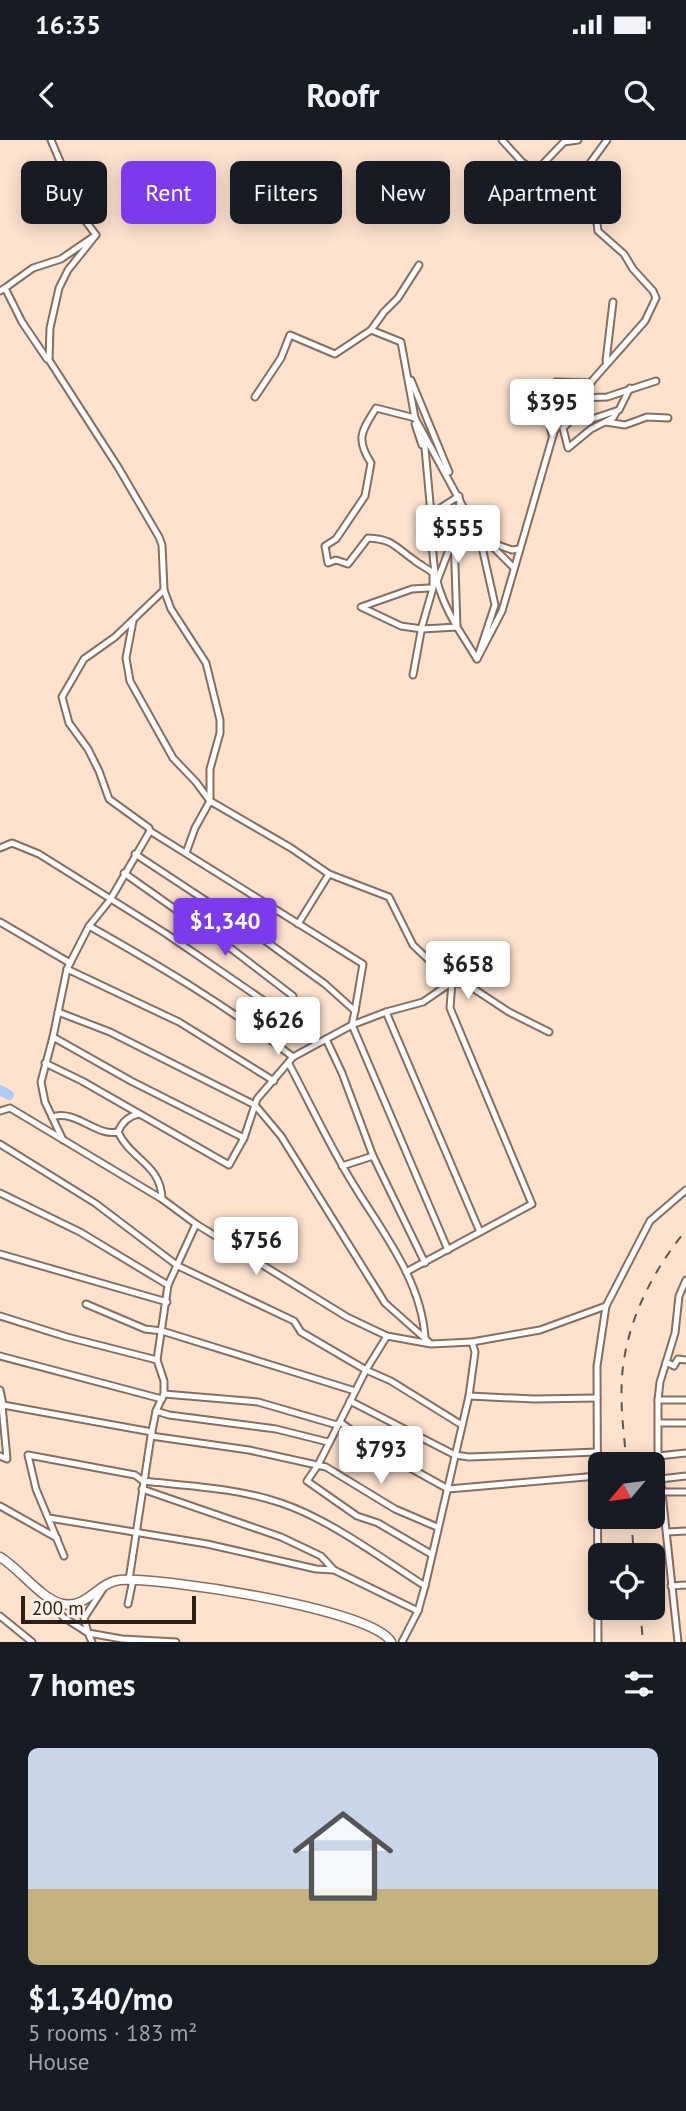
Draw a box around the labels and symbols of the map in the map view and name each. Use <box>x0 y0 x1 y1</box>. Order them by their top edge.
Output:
pin: $395 <box>511 380 593 439</box>
pin: $555 <box>417 506 499 565</box>
pin: $1,340 <box>168 898 282 958</box>
pin: $658 <box>427 942 509 1001</box>
pin: $626 <box>237 998 319 1057</box>
pin: $756 <box>215 1218 297 1277</box>
pin: $793 <box>340 1426 422 1486</box>
north arrow <box>588 1452 665 1530</box>
scale bar <box>21 1593 196 1625</box>

